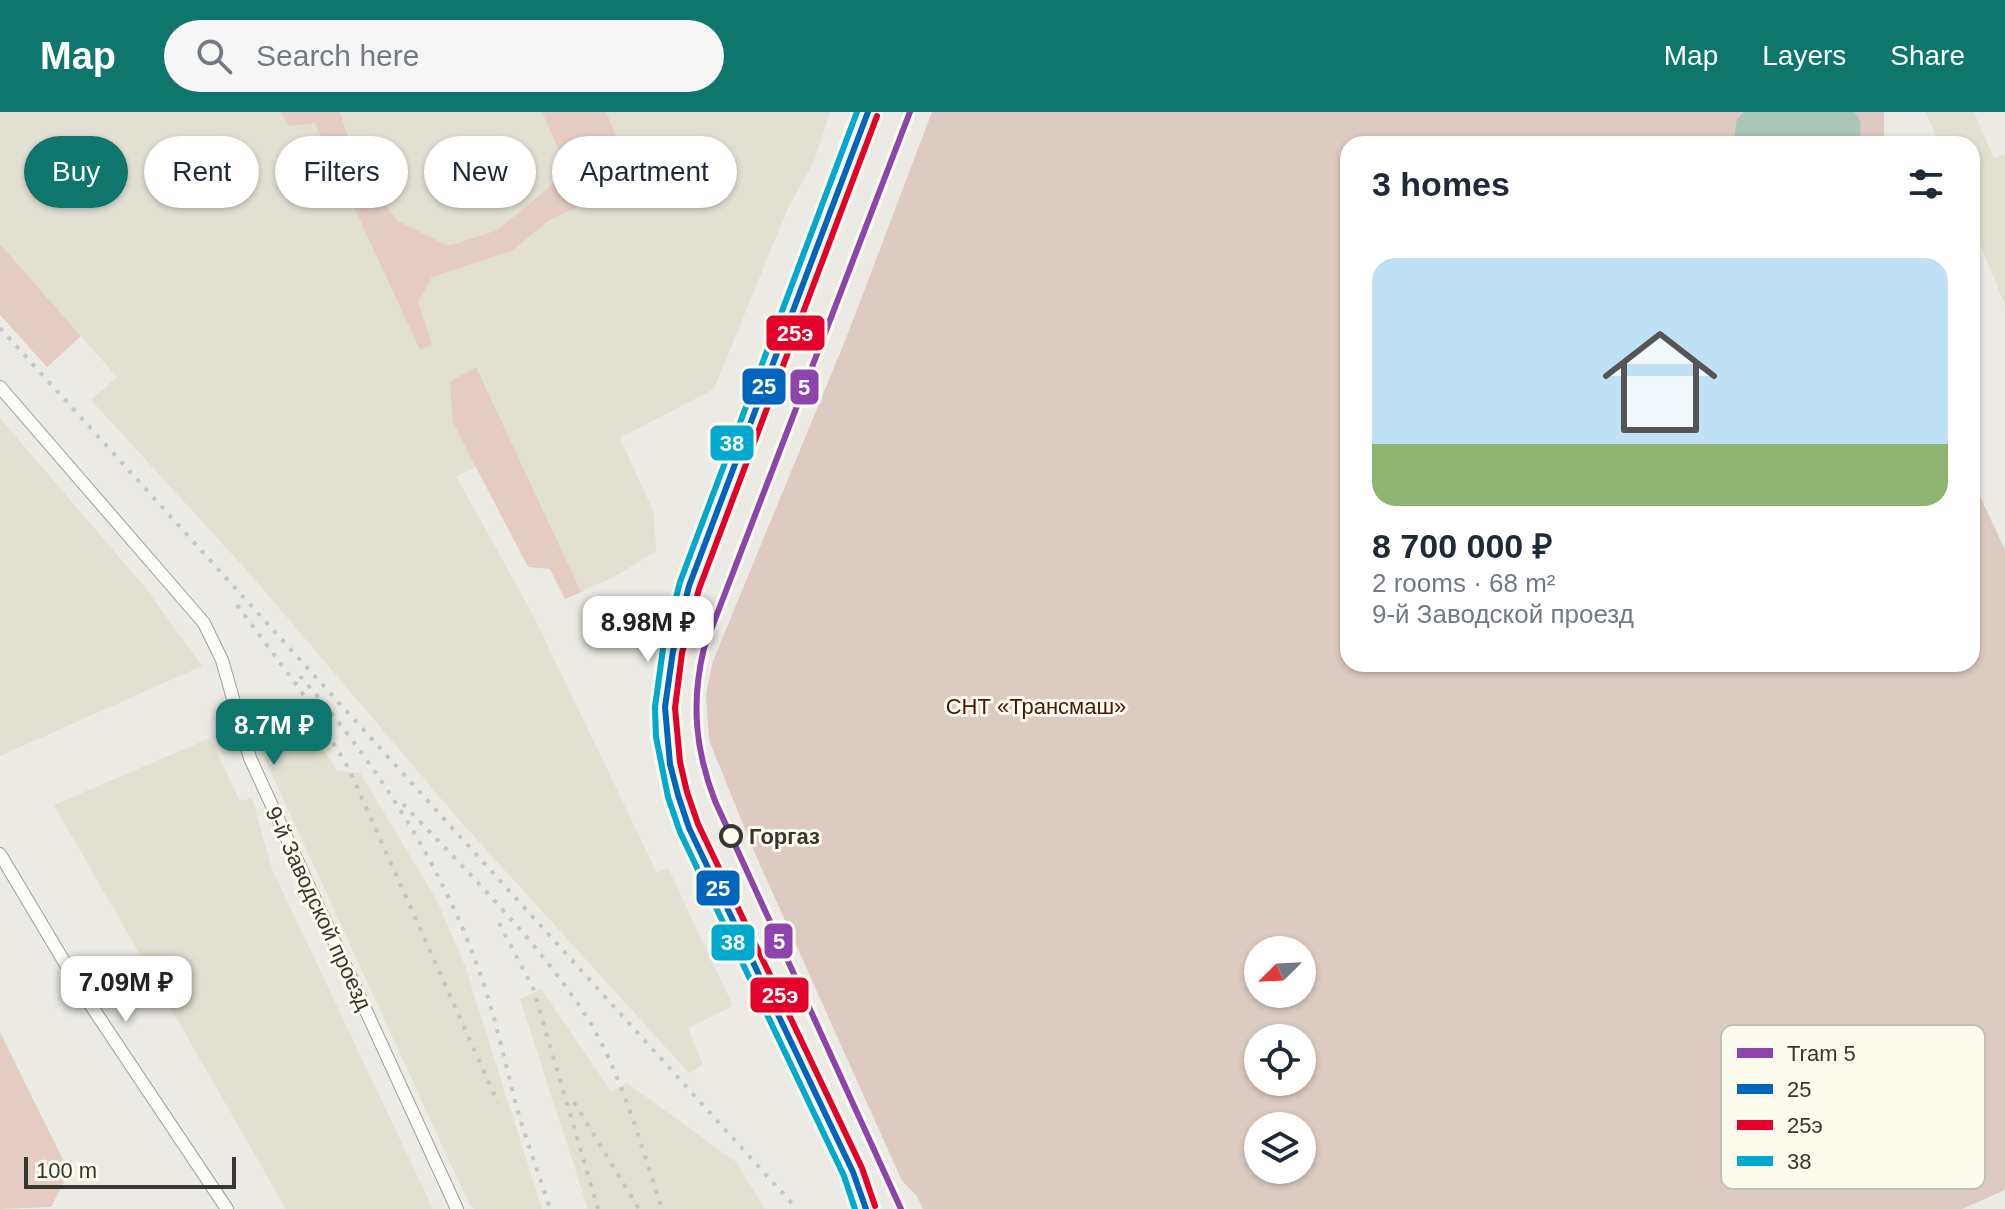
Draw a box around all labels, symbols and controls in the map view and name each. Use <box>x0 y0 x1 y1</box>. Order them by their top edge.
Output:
search box <box>164 20 724 92</box>
icon: search <box>192 34 236 78</box>
text: Map <box>40 35 116 77</box>
text: Search here <box>256 39 419 72</box>
text: Map <box>1664 40 1718 71</box>
text: Layers <box>1762 40 1846 71</box>
text: Share <box>1890 40 1965 71</box>
chip: Buy <box>24 136 128 208</box>
chip: Rent <box>144 136 259 208</box>
chip: Filters <box>275 136 408 208</box>
chip: New <box>424 136 536 208</box>
chip: Apartment <box>552 136 737 208</box>
icon: filters <box>1904 162 1948 206</box>
text: 3 homes <box>1372 165 1510 203</box>
icon: home <box>1588 310 1732 454</box>
line badge: 25э <box>765 314 826 352</box>
text: 25э <box>777 321 813 346</box>
line badge: 25 <box>741 367 787 406</box>
line badge: 5 <box>789 368 820 406</box>
text: 25 <box>752 374 776 399</box>
text: 5 <box>798 375 810 400</box>
line badge: 38 <box>709 424 755 462</box>
text: 38 <box>720 431 744 456</box>
text: 8 700 000 ₽ <box>1372 527 1553 565</box>
text: 2 rooms · 68 m² <box>1372 568 1556 598</box>
pin: 8.98M ₽ <box>574 596 722 664</box>
text: 9-й Заводской проезд <box>1372 599 1634 629</box>
text: 8.98M ₽ <box>601 607 695 637</box>
park label: СНТ «Трансмаш» <box>946 694 1126 719</box>
pin: 8.7M ₽ <box>209 699 339 767</box>
text: 8.7M ₽ <box>234 710 314 740</box>
street label: 9-й Заводской проезд <box>260 803 377 1014</box>
place label: Горгаз <box>749 824 820 849</box>
marker: Горгаз <box>720 825 742 847</box>
line badge: 25 <box>695 869 741 907</box>
text: 25 <box>706 876 730 901</box>
line badge: 5 <box>763 922 794 960</box>
line badge: 38 <box>710 923 756 962</box>
text: 5 <box>773 929 785 954</box>
text: 38 <box>721 930 745 955</box>
north arrow <box>1244 936 1316 1008</box>
map controls <box>1244 936 1316 1184</box>
pin: 7.09M ₽ <box>52 956 200 1024</box>
text: 7.09M ₽ <box>79 967 173 997</box>
line badge: 25э <box>749 976 810 1014</box>
text: 25э <box>762 983 798 1008</box>
button: locate <box>1244 1024 1316 1096</box>
legend <box>1721 1025 1985 1189</box>
text: Tram 5 <box>1787 1041 1856 1066</box>
text: 25 <box>1787 1077 1811 1102</box>
button: layers <box>1244 1112 1316 1184</box>
text: 25э <box>1787 1113 1823 1138</box>
text: 38 <box>1787 1149 1811 1174</box>
scale bar <box>24 1153 236 1189</box>
text: 100 m <box>36 1158 97 1183</box>

